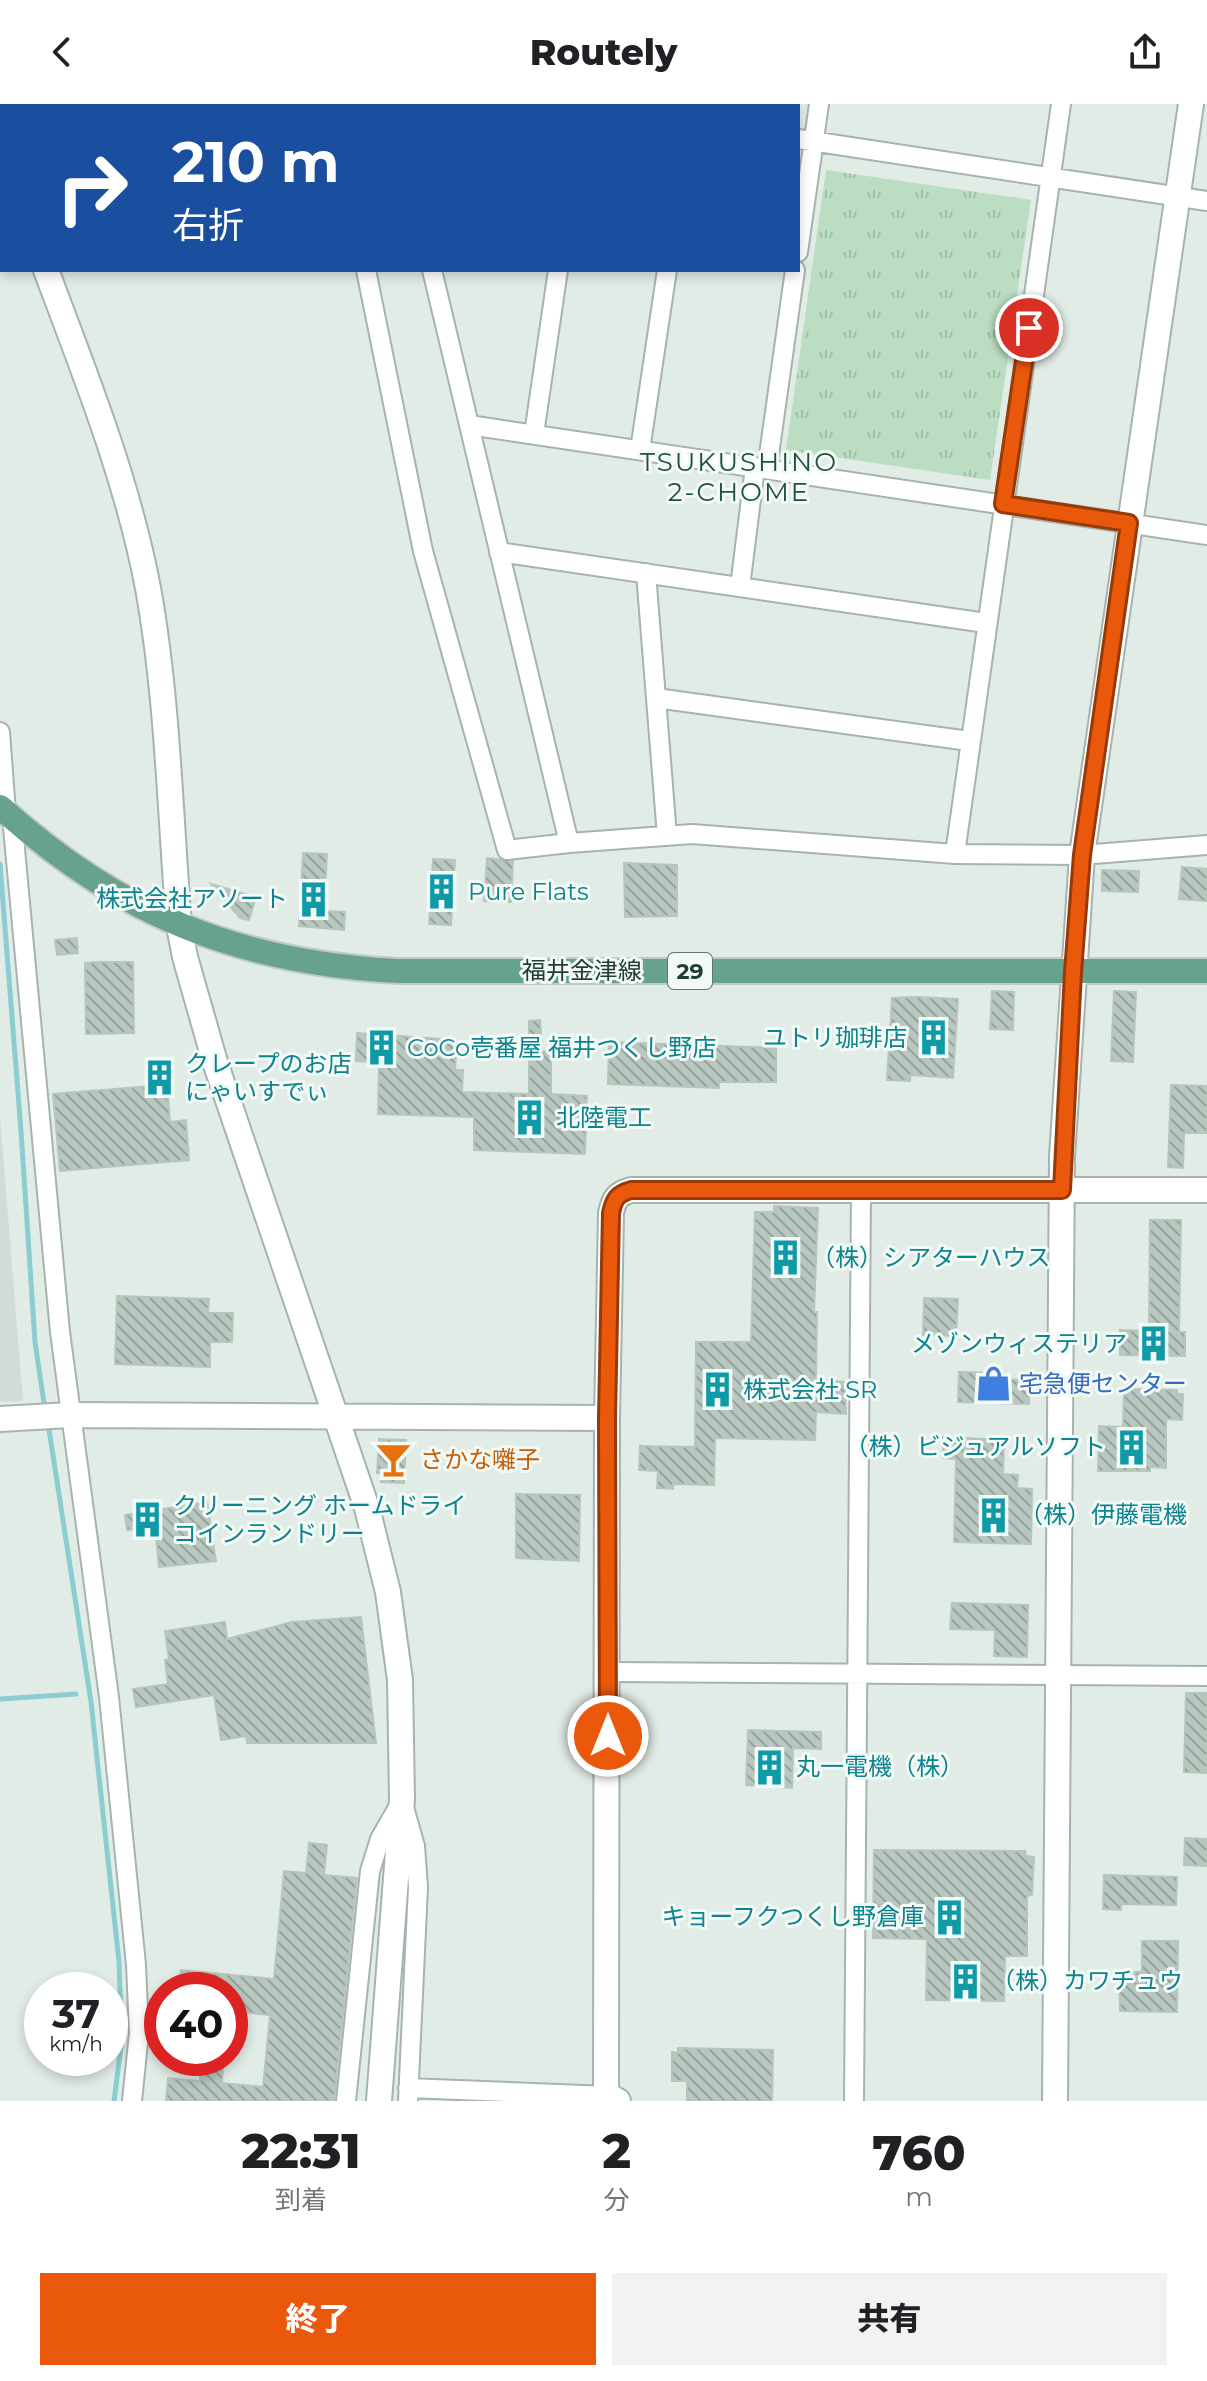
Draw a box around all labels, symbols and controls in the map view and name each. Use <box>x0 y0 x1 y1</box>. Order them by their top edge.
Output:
icon: back <box>40 30 84 74</box>
text: Routely <box>530 30 677 74</box>
icon: share <box>1123 30 1167 74</box>
text: 210 m <box>172 128 340 196</box>
icon: right <box>40 136 144 240</box>
text: 右折 <box>172 203 244 247</box>
pin <box>995 294 1063 362</box>
icon: arrive <box>1007 306 1051 350</box>
district label: TSUKUSHINO 2-CHOME <box>640 446 838 508</box>
building icon: Pure Flats <box>423 873 461 911</box>
place label: Pure Flats <box>468 877 589 906</box>
building icon: 株式会社アソート <box>295 880 333 918</box>
place label: 株式会社アソート <box>96 884 288 913</box>
road number: 29 <box>668 953 712 989</box>
street label: 福井金津線 <box>522 956 642 985</box>
building icon: ユトリ珈琲店 <box>914 1019 952 1057</box>
place label: ユトリ珈琲店 <box>763 1023 907 1052</box>
building icon: CoCo壱番屋 福井つくし野店 <box>362 1029 400 1067</box>
place label: CoCo壱番屋 福井つくし野店 <box>407 1033 716 1062</box>
place label: クレープのお店 にゃいすでぃ <box>185 1049 352 1106</box>
building icon: クレープのお店 にゃいすでぃ <box>140 1059 178 1097</box>
building icon: 北陸電工 <box>511 1099 549 1137</box>
place label: 北陸電工 <box>556 1103 652 1132</box>
building icon: （株）シアターハウス <box>766 1239 804 1277</box>
place label: （株）シアターハウス <box>811 1243 1051 1272</box>
building icon: メゾンウィステリア <box>1134 1325 1172 1363</box>
place label: メゾンウィステリア <box>911 1329 1127 1358</box>
shop icon: 宅急便センター <box>974 1365 1012 1403</box>
place label: 宅急便センター <box>1019 1369 1187 1398</box>
building icon: 株式会社 SR <box>698 1371 736 1409</box>
place label: 株式会社 SR <box>743 1375 877 1404</box>
building icon: （株）ビジュアルソフト <box>1113 1428 1151 1466</box>
place label: （株）ビジュアルソフト <box>844 1432 1106 1461</box>
bar icon: さかな囃子 <box>375 1441 413 1479</box>
place label: さかな囃子 <box>420 1445 540 1474</box>
place label: クリーニング ホームドライ コインランドリー <box>173 1491 467 1548</box>
building icon: （株）伊藤電機 <box>974 1496 1012 1534</box>
place label: （株）伊藤電機 <box>1019 1500 1187 1529</box>
building icon: クリーニング ホームドライ コインランドリー <box>128 1501 166 1539</box>
position arrow <box>566 1694 650 1778</box>
building icon: 丸一電機（株） <box>751 1748 789 1786</box>
place label: 丸一電機（株） <box>796 1752 964 1781</box>
building icon: キョーフクつくし野倉庫 <box>931 1898 969 1936</box>
place label: キョーフクつくし野倉庫 <box>661 1902 924 1931</box>
building icon: （株）カワチュウ <box>946 1962 984 2000</box>
place label: （株）カワチュウ <box>991 1966 1183 1995</box>
speed limit sign: 40 <box>144 1972 248 2076</box>
text: 37 <box>52 1989 100 2038</box>
text: km/h <box>49 2032 103 2056</box>
text: 22:31 <box>241 2122 361 2180</box>
text: 2 <box>602 2122 631 2180</box>
text: 760 <box>872 2124 966 2182</box>
text: m <box>905 2181 933 2213</box>
text: 到着 <box>275 2184 327 2216</box>
text: 分 <box>604 2184 630 2216</box>
button: 終了 <box>40 2273 596 2365</box>
button: 共有 <box>612 2273 1167 2365</box>

